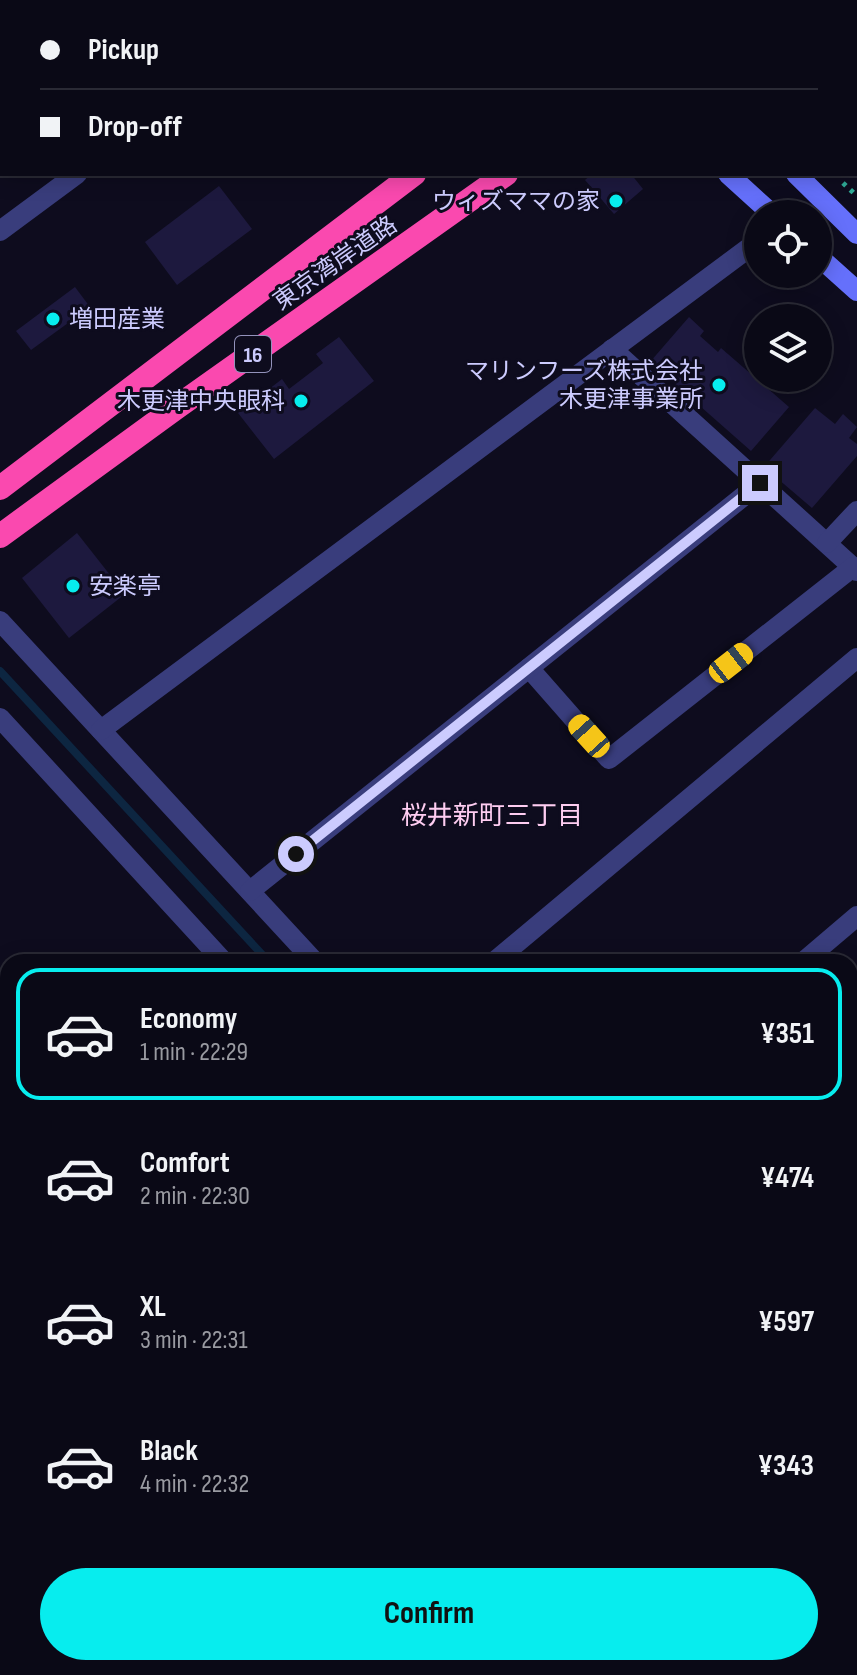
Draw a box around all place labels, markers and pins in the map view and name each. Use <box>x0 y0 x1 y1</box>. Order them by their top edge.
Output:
place label: ウィズママの家 <box>432 187 600 216</box>
marker: ウィズママの家 <box>607 192 625 210</box>
place label: 増田産業 <box>69 305 165 334</box>
marker: 増田産業 <box>44 310 62 328</box>
place label: マリンフーズ株式会社 木更津事業所 <box>465 357 703 414</box>
marker: マリンフーズ株式会社 木更津事業所 <box>710 376 728 394</box>
place label: 木更津中央眼科 <box>117 387 285 416</box>
marker: 木更津中央眼科 <box>292 392 310 410</box>
place label: 安楽亭 <box>89 572 161 601</box>
marker: 安楽亭 <box>64 577 82 595</box>

